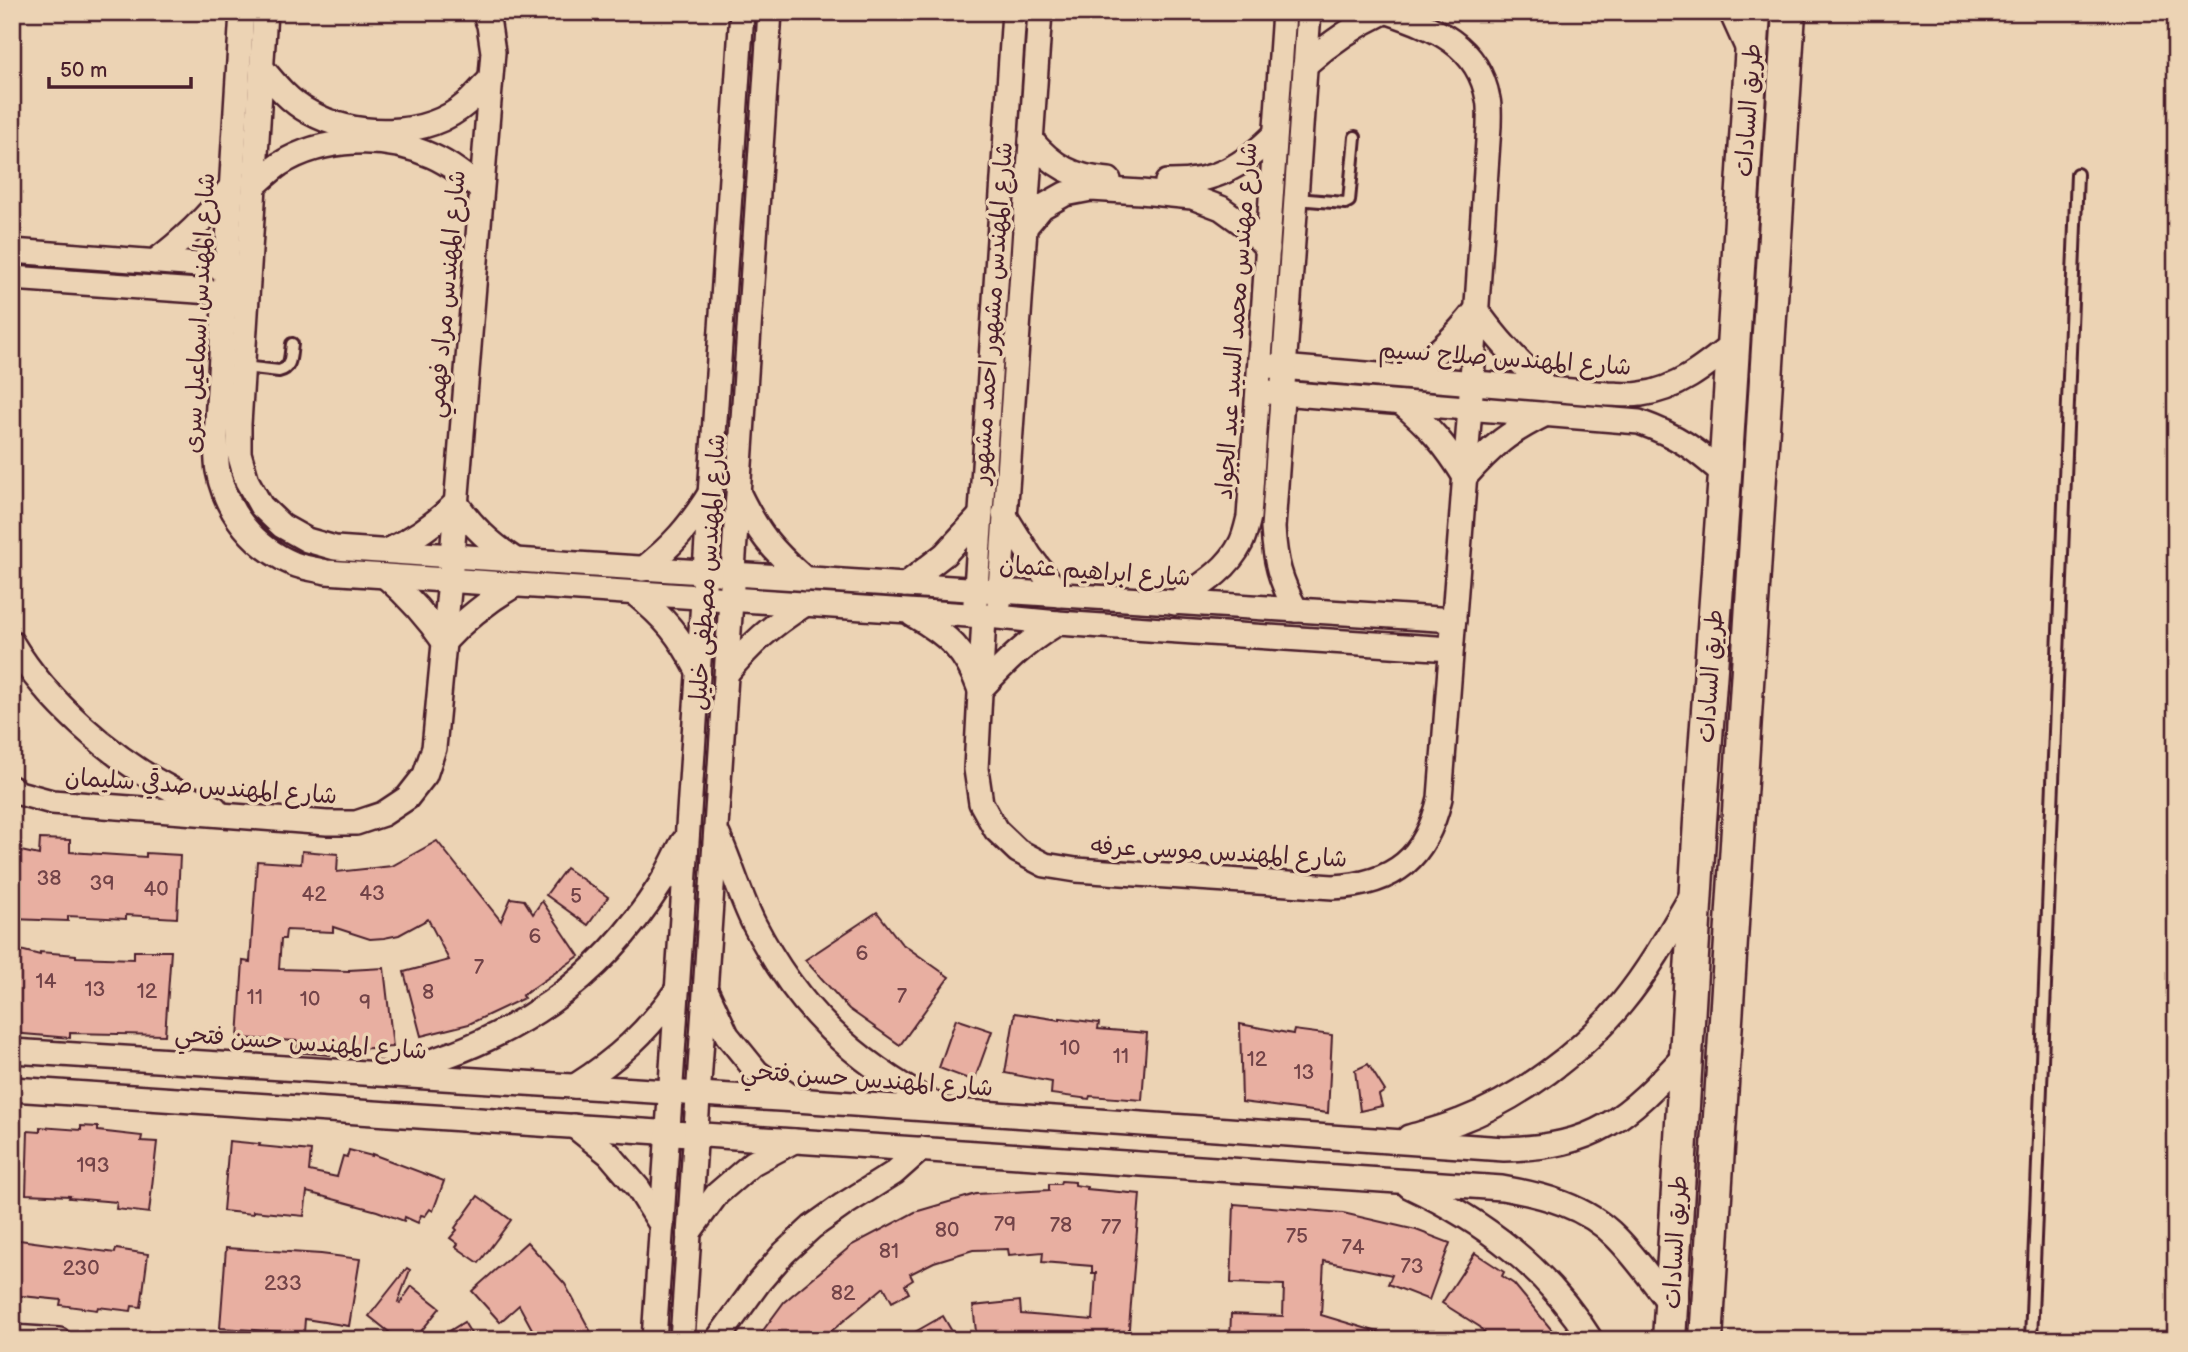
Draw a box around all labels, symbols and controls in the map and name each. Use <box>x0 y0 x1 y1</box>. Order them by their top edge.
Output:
street label: طريق السادات <box>1729 42 1768 178</box>
scale bar <box>49 46 191 90</box>
text: 50 m <box>60 58 107 83</box>
street label: شارع المهندس مشهور احمد مشهور <box>966 141 1021 487</box>
street label: شارع مهندس محمد السيد عبد الجواد <box>1210 141 1265 501</box>
street label: شارع المهندس مراد فهمي <box>421 169 478 420</box>
street label: شارع المهندس اسماعيل سرى <box>178 172 223 454</box>
street label: شارع المهندس صلاح نسيم <box>1377 335 1632 385</box>
street label: شارع المهندس مصطفى خليل <box>683 433 734 712</box>
street label: شارع ابراهيم عثمان <box>998 550 1192 596</box>
street label: طريق السادات <box>1691 608 1730 744</box>
street label: شارع المهندس صدقي سليمان <box>64 761 338 812</box>
street label: شارع المهندس موسى عرفه <box>1090 831 1348 876</box>
house number: 38 <box>36 866 62 891</box>
house number: 39 <box>89 871 115 896</box>
house number: 40 <box>143 877 169 902</box>
house number: 43 <box>359 881 385 906</box>
house number: 42 <box>301 882 327 907</box>
house number: 5 <box>570 884 582 909</box>
house number: 6 <box>529 924 542 949</box>
house number: 6 <box>856 941 869 966</box>
house number: 7 <box>474 955 485 980</box>
house number: 14 <box>36 969 57 994</box>
house number: 13 <box>84 977 106 1002</box>
house number: 12 <box>137 979 158 1004</box>
house number: 8 <box>422 980 434 1005</box>
house number: 7 <box>897 984 908 1009</box>
house number: 11 <box>247 985 263 1010</box>
house number: 10 <box>300 987 320 1012</box>
house number: 9 <box>359 990 371 1015</box>
street label: شارع المهندس حسن فتحي <box>173 1019 428 1072</box>
house number: 10 <box>1060 1036 1080 1061</box>
house number: 11 <box>1113 1044 1129 1069</box>
house number: 12 <box>1247 1047 1268 1072</box>
street label: شارع المهندس حسن فتحي <box>739 1056 994 1109</box>
house number: 13 <box>1293 1060 1315 1085</box>
house number: 193 <box>76 1153 110 1178</box>
street label: طريق السادات <box>1658 1174 1693 1310</box>
house number: 79 <box>994 1212 1016 1237</box>
house number: 78 <box>1050 1213 1072 1238</box>
house number: 77 <box>1101 1215 1122 1240</box>
house number: 80 <box>935 1218 959 1243</box>
house number: 75 <box>1286 1224 1308 1249</box>
house number: 74 <box>1341 1235 1365 1260</box>
house number: 81 <box>879 1239 899 1264</box>
house number: 73 <box>1400 1254 1424 1279</box>
house number: 230 <box>62 1256 100 1281</box>
house number: 233 <box>264 1271 302 1296</box>
house number: 82 <box>831 1281 856 1306</box>

